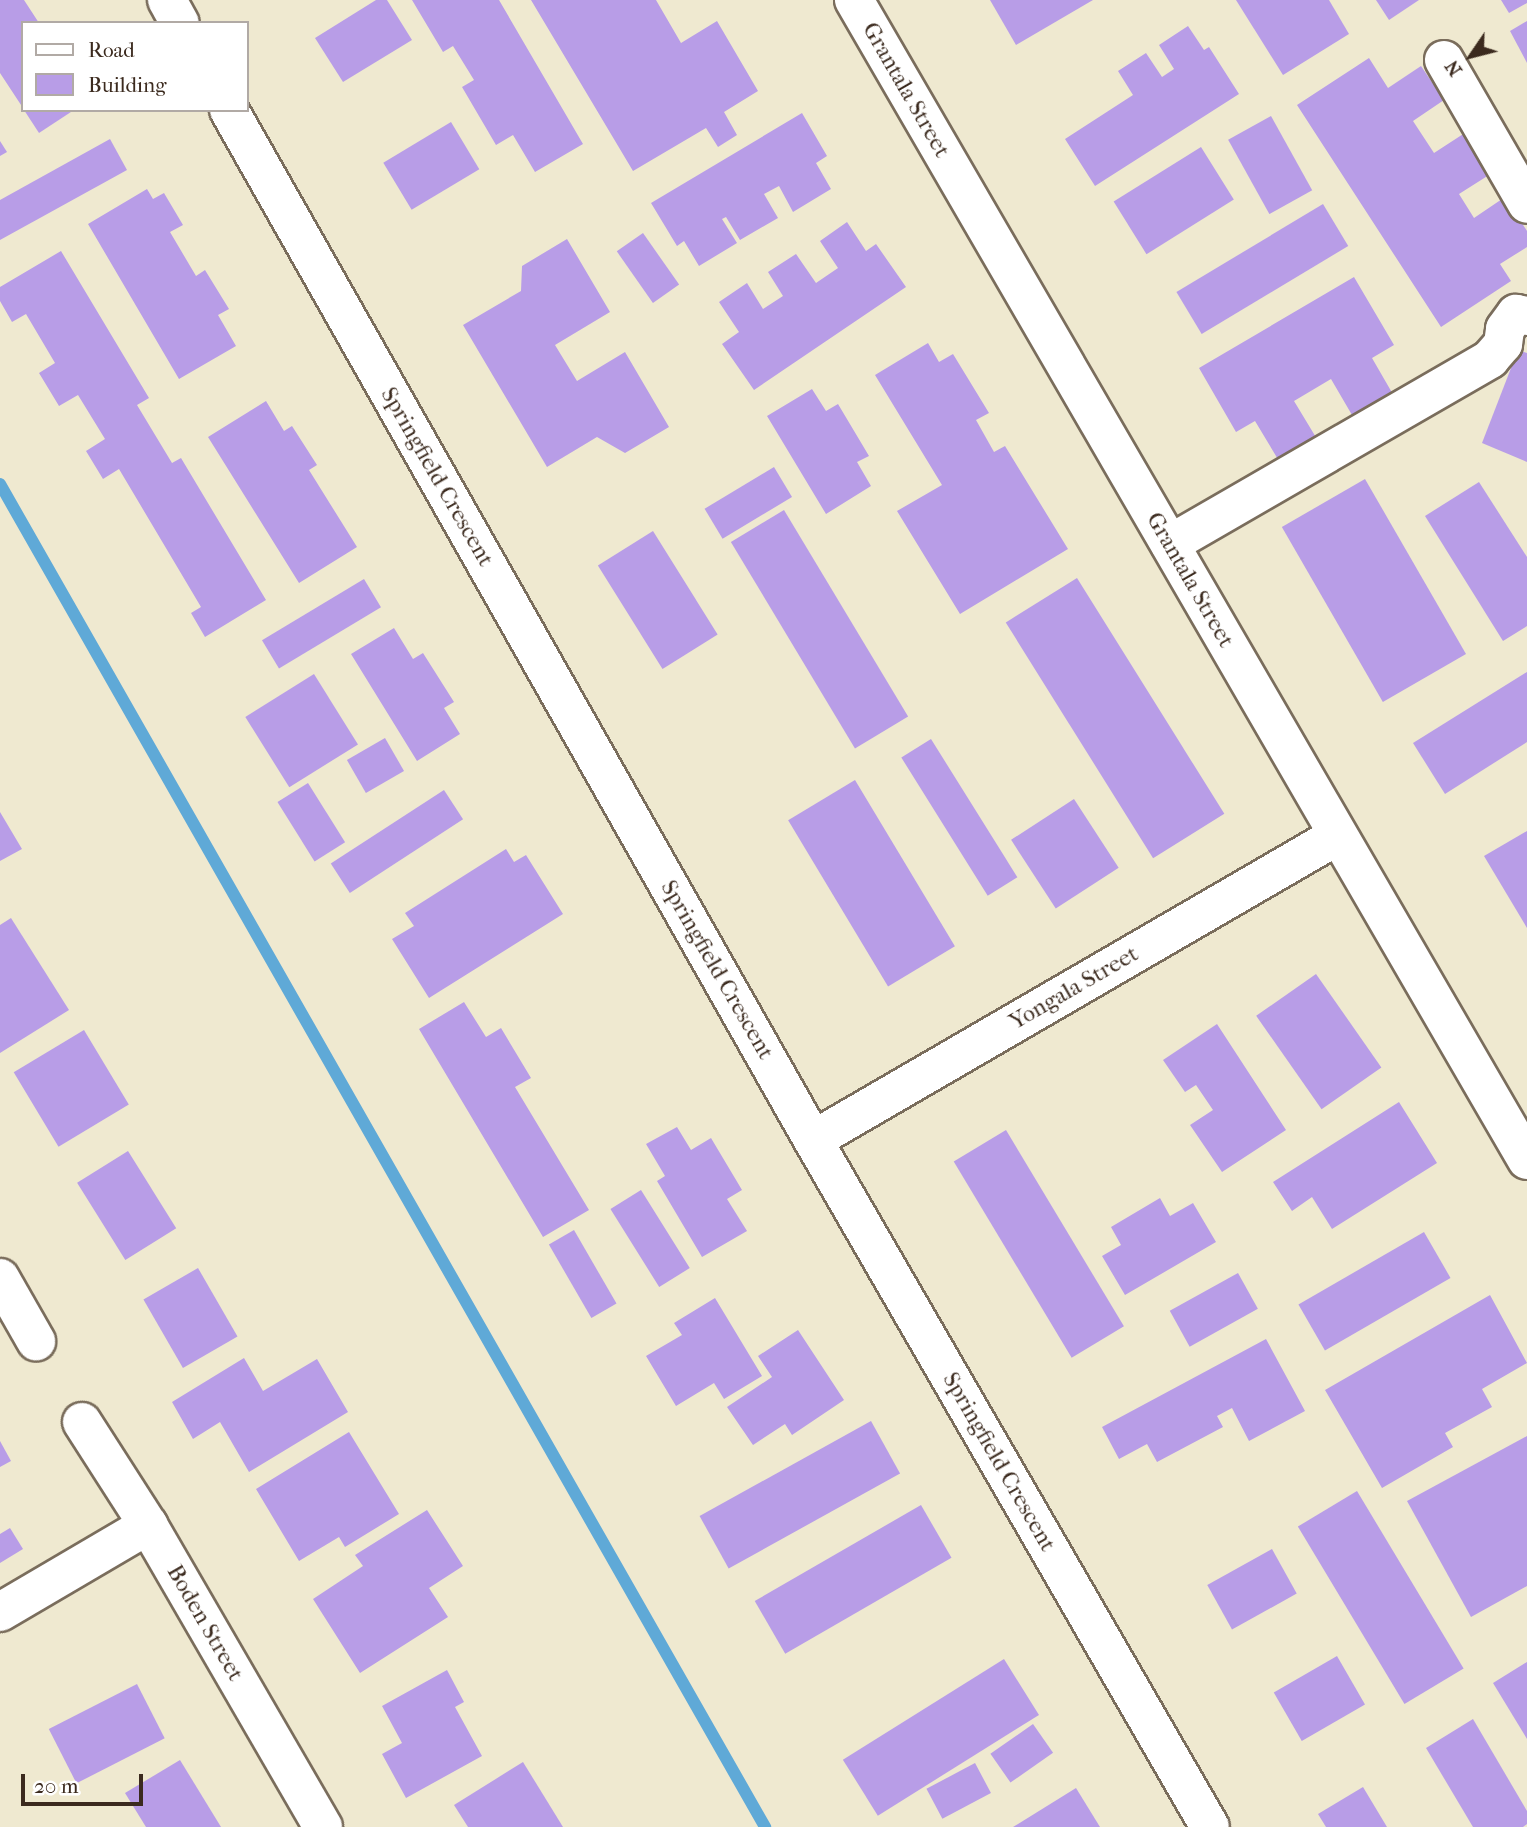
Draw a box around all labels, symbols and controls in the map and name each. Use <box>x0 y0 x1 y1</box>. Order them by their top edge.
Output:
street label: Grantala Street <box>856 18 956 162</box>
legend <box>21 21 248 112</box>
north arrow <box>1436 21 1506 91</box>
text: Road <box>88 38 135 62</box>
text: N <box>1441 56 1467 80</box>
text: Building <box>88 73 166 97</box>
street label: Springfield Crescent <box>375 383 499 571</box>
street label: Grantala Street <box>1140 508 1240 652</box>
street label: Springfield Crescent <box>655 876 779 1064</box>
street label: Yongala Street <box>1005 940 1143 1036</box>
street label: Springfield Crescent <box>937 1368 1061 1556</box>
street label: Boden Street <box>161 1560 249 1686</box>
scale bar <box>24 1760 147 1804</box>
text: 20 m <box>34 1774 78 1798</box>

